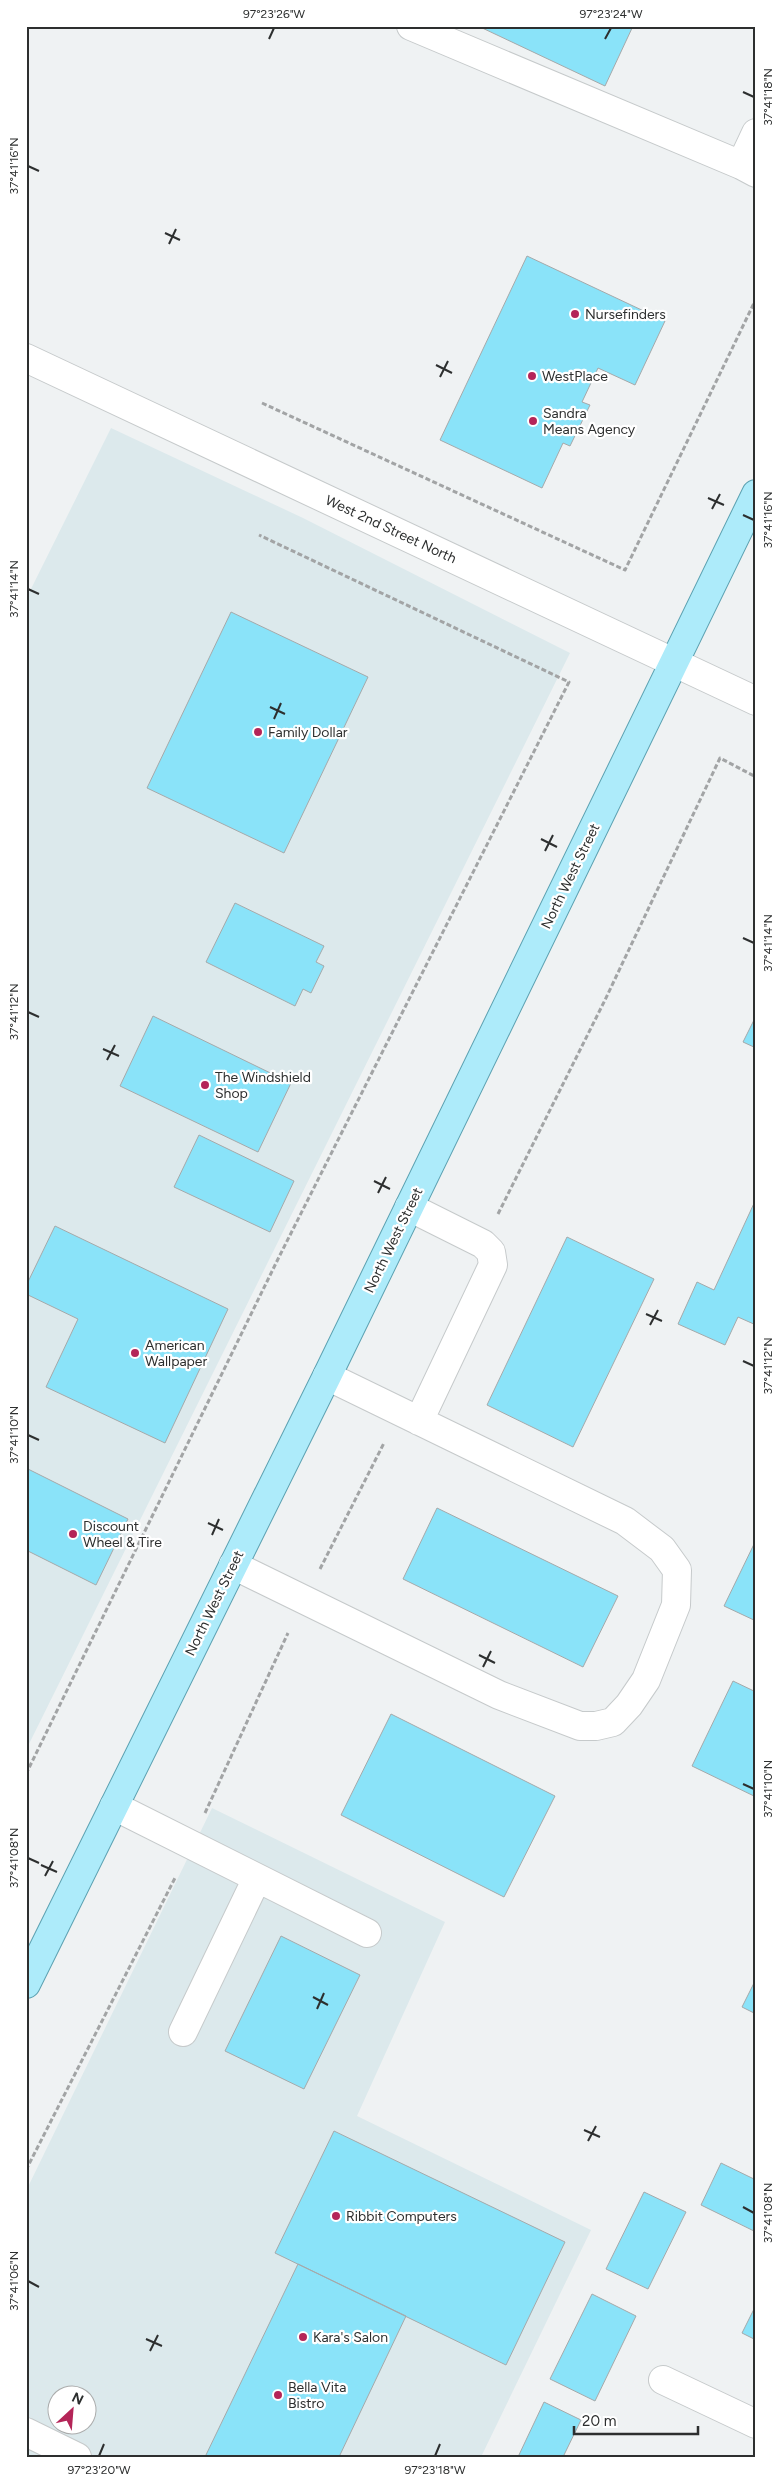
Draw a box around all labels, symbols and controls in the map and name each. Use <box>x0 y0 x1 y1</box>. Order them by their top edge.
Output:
text: 97°23'26"W <box>243 7 306 21</box>
text: 97°23'24"W <box>580 7 643 21</box>
text: 37°41'18"N <box>761 68 775 126</box>
text: 37°41'16"N <box>7 137 21 195</box>
place label: Nursefinders <box>585 306 666 323</box>
marker: Nursefinders <box>569 308 581 320</box>
place label: WestPlace <box>542 368 608 385</box>
marker: WestPlace <box>526 370 538 382</box>
place label: Sandra Means Agency <box>543 405 636 438</box>
marker: Sandra Means Agency <box>527 415 539 427</box>
text: 37°41'16"N <box>761 491 775 549</box>
street label: West 2nd Street North <box>323 492 459 567</box>
text: 37°41'14"N <box>7 560 21 618</box>
place label: Family Dollar <box>268 724 348 741</box>
marker: Family Dollar <box>252 726 264 738</box>
street label: North West Street <box>538 821 603 932</box>
text: 37°41'14"N <box>761 914 775 972</box>
text: 37°41'12"N <box>7 983 21 1041</box>
place label: The Windshield Shop <box>215 1069 311 1102</box>
marker: The Windshield Shop <box>199 1079 211 1091</box>
street label: North West Street <box>361 1185 426 1296</box>
place label: American Wallpaper <box>145 1337 208 1370</box>
text: 37°41'12"N <box>761 1337 775 1395</box>
marker: American Wallpaper <box>129 1347 141 1359</box>
text: 37°41'10"N <box>7 1406 21 1464</box>
place label: Discount Wheel & Tire <box>83 1518 162 1551</box>
marker: Discount Wheel & Tire <box>67 1528 79 1540</box>
street label: North West Street <box>182 1548 247 1659</box>
text: 37°41'10"N <box>761 1760 775 1818</box>
text: 37°41'08"N <box>7 1828 21 1888</box>
text: 37°41'08"N <box>761 2183 775 2243</box>
place label: Ribbit Computers <box>346 2208 457 2225</box>
marker: Ribbit Computers <box>330 2210 342 2222</box>
text: 37°41'06"N <box>7 2251 21 2311</box>
place label: Kara's Salon <box>313 2329 388 2346</box>
marker: Kara's Salon <box>297 2331 309 2343</box>
place label: Bella Vita Bistro <box>288 2379 346 2412</box>
north arrow <box>48 2386 98 2436</box>
text: N <box>69 2389 86 2409</box>
marker: Bella Vita Bistro <box>272 2389 284 2401</box>
scale bar <box>574 2403 698 2435</box>
text: 20 m <box>582 2412 616 2430</box>
text: 97°23'20"W <box>67 2463 131 2477</box>
text: 97°23'18"W <box>405 2463 466 2477</box>

